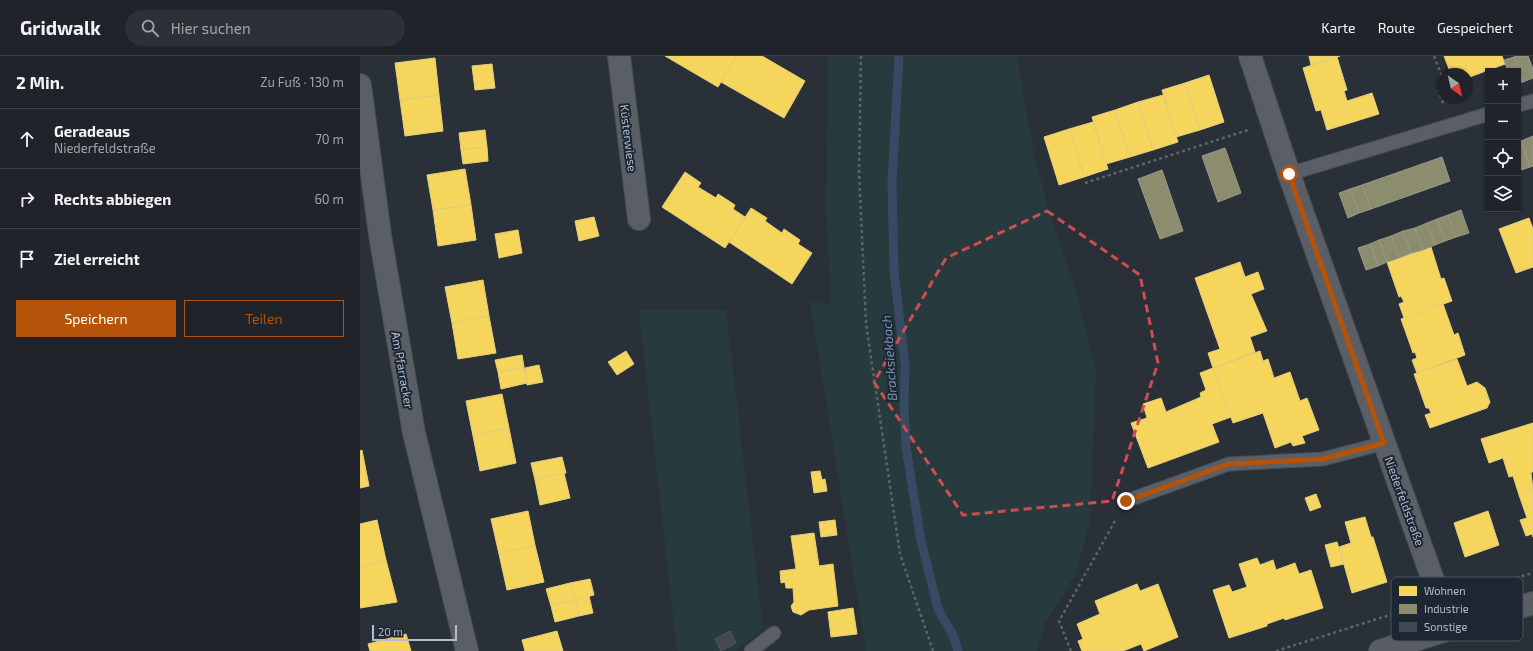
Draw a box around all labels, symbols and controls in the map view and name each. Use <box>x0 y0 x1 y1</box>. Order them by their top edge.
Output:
search box <box>125 10 405 46</box>
text: Gridwalk <box>20 16 101 39</box>
icon: search <box>139 17 161 39</box>
text: Hier suchen <box>171 19 251 37</box>
text: Karte <box>1321 19 1356 36</box>
text: Route <box>1378 19 1415 36</box>
text: Gespeichert <box>1437 19 1513 36</box>
north arrow <box>1437 68 1473 104</box>
map controls <box>1485 68 1521 212</box>
button: + <box>1485 68 1521 104</box>
text: 2 Min. <box>16 72 64 92</box>
text: Zu Fuß · 130 m <box>260 74 344 90</box>
street label: Küsterwiese <box>618 104 640 172</box>
button: − <box>1485 104 1521 140</box>
text: Geradeaus <box>54 122 130 140</box>
icon: ahead <box>16 128 38 150</box>
text: 70 m <box>315 131 344 147</box>
text: Niederfeldstraße <box>54 140 156 156</box>
button: locate <box>1485 140 1521 176</box>
route start <box>1280 165 1298 183</box>
button: layers <box>1485 176 1521 212</box>
icon: right <box>16 188 38 210</box>
text: Rechts abbiegen <box>54 190 171 208</box>
text: 60 m <box>314 191 344 207</box>
icon: arrive <box>16 248 38 270</box>
text: Ziel erreicht <box>54 250 140 268</box>
button: Speichern <box>16 300 176 337</box>
button: Teilen <box>184 300 344 337</box>
water label: Bracksiekbach <box>878 315 900 401</box>
street label: Am Pfarracker <box>389 330 417 410</box>
street label: Niederfeldstraße <box>1382 454 1428 548</box>
route end <box>1117 492 1135 510</box>
legend <box>1391 577 1523 641</box>
text: Wohnen <box>1424 584 1466 597</box>
text: Industrie <box>1424 602 1469 615</box>
text: Sonstige <box>1424 620 1467 633</box>
scale bar <box>372 623 457 642</box>
text: 20 m <box>378 625 403 638</box>

